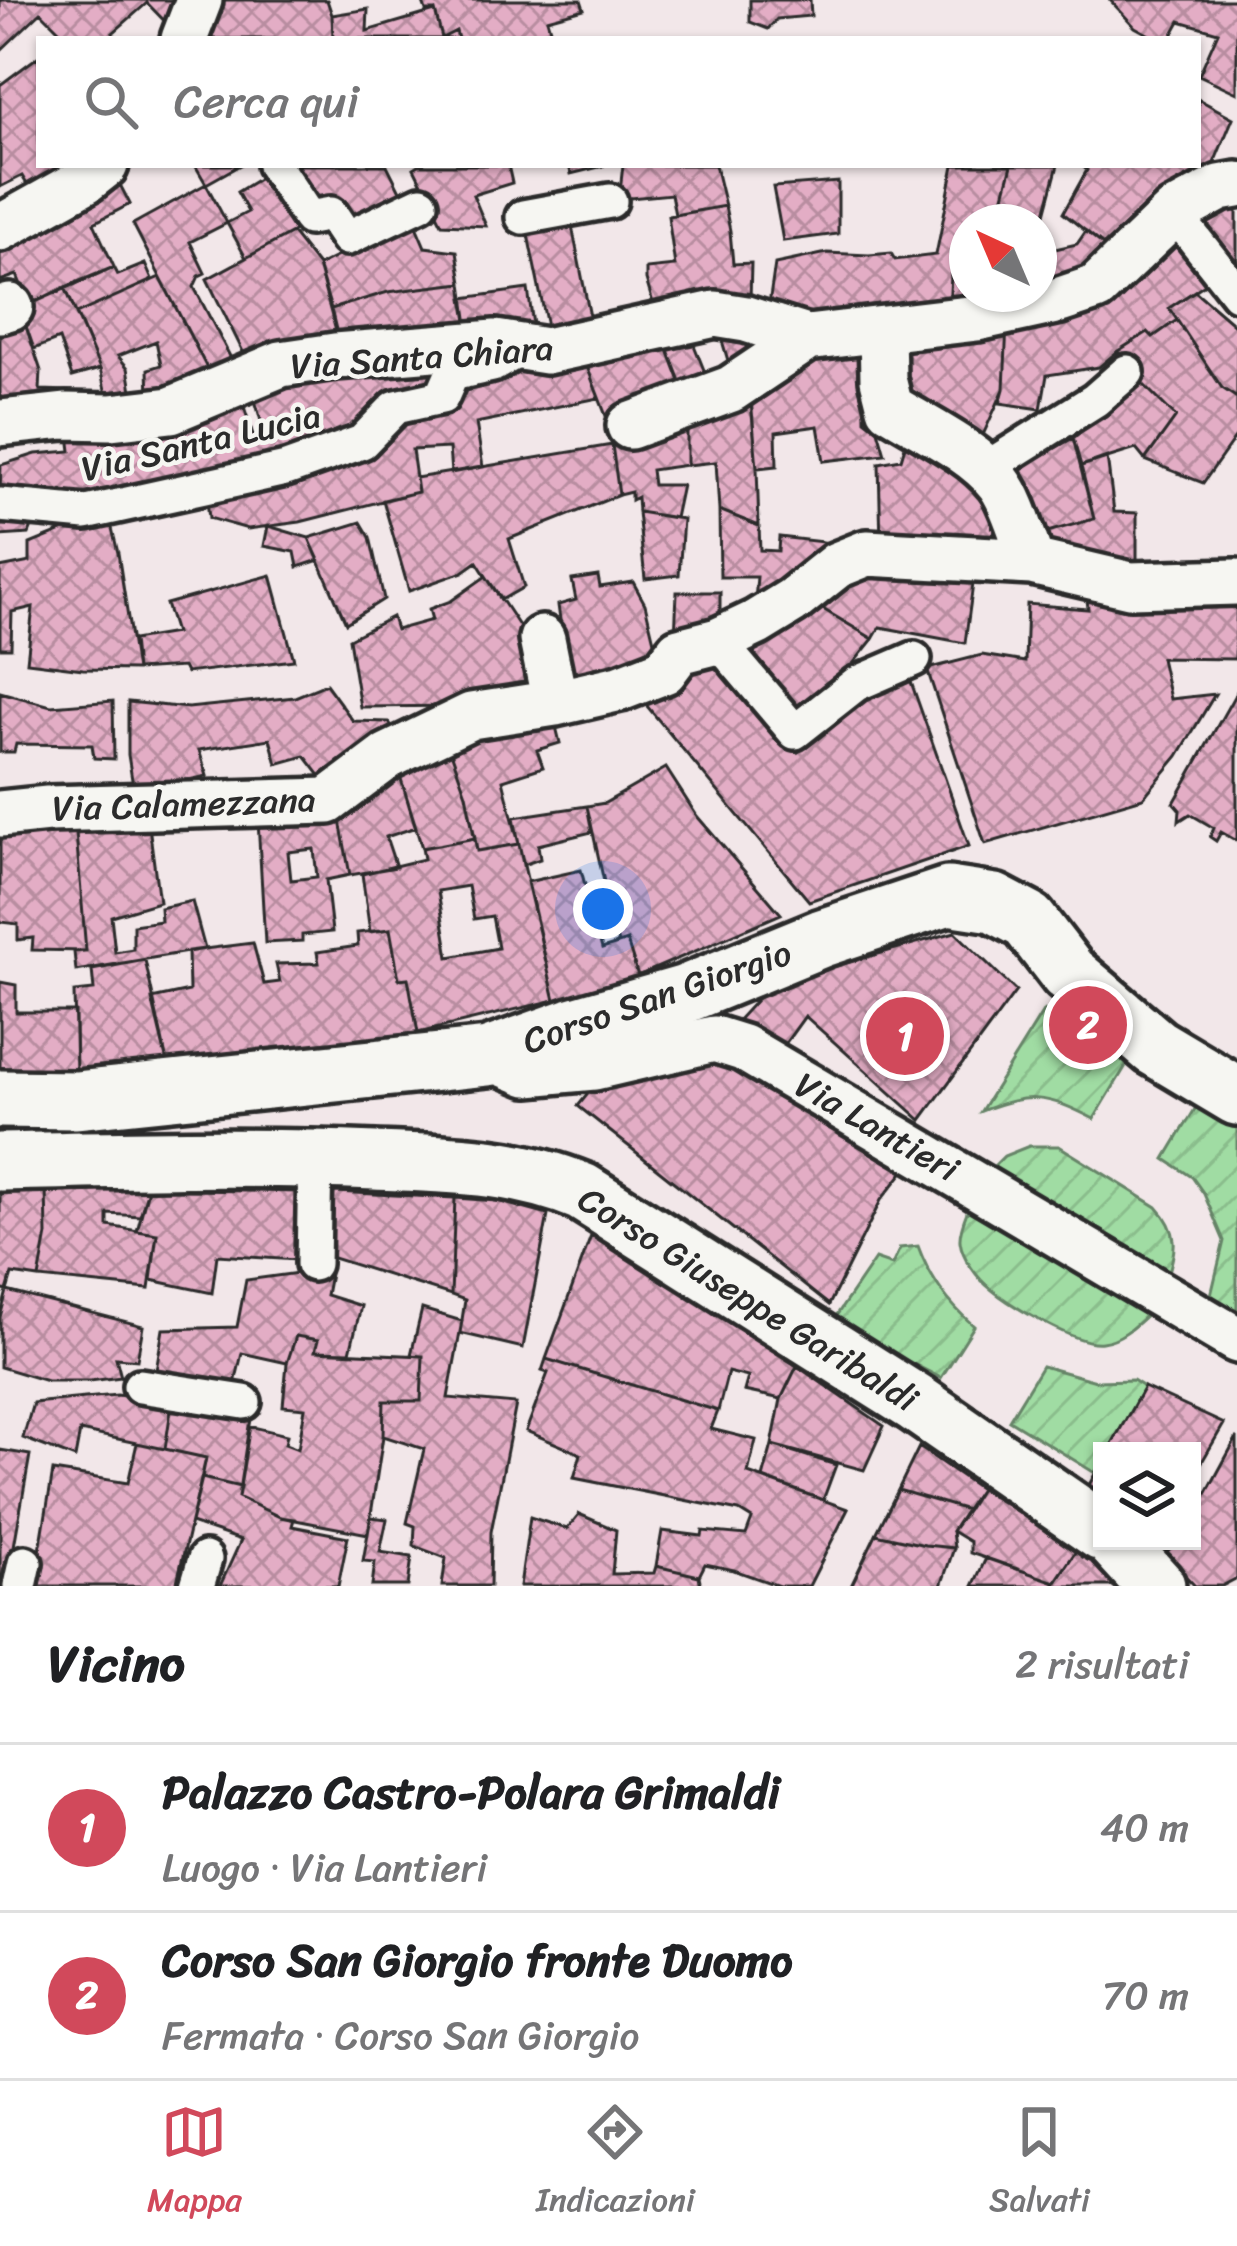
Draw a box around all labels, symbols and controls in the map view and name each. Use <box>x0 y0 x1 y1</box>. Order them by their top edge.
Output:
search box <box>36 36 1201 168</box>
text: Cerca qui <box>174 62 359 142</box>
icon: search <box>78 69 144 135</box>
north arrow <box>949 204 1057 312</box>
street label: Via Santa Chiara <box>288 316 556 398</box>
street label: Via Santa Lucia <box>75 383 327 501</box>
street label: Via Calamezzana <box>51 767 317 841</box>
your location <box>573 879 633 939</box>
street label: Corso San Giorgio <box>514 921 800 1073</box>
pin: 2 <box>1049 980 1127 1070</box>
pin: 1 <box>866 991 944 1081</box>
street label: Via Lantieri <box>782 1054 973 1201</box>
street label: Corso Giuseppe Garibaldi <box>565 1168 932 1430</box>
map controls <box>1093 1442 1201 1550</box>
button: layers <box>1093 1442 1201 1550</box>
text: Vicino <box>48 1619 185 1709</box>
text: 2 risultati <box>1015 1630 1189 1699</box>
text: Palazzo Castro-Polara Grimaldi <box>162 1753 780 1833</box>
text: 1 <box>79 1793 95 1862</box>
text: 40 m <box>1100 1793 1189 1862</box>
text: Luogo · Via Lantieri <box>162 1833 487 1902</box>
text: Corso San Giorgio fronte Duomo <box>162 1921 792 2001</box>
text: 2 <box>76 1961 98 2030</box>
text: 70 m <box>1102 1961 1189 2030</box>
text: Fermata · Corso San Giorgio <box>162 2001 639 2070</box>
tab: Mappa <box>147 2099 242 2229</box>
tab: Indicazioni <box>536 2099 695 2229</box>
tab: Salvati <box>989 2099 1090 2229</box>

